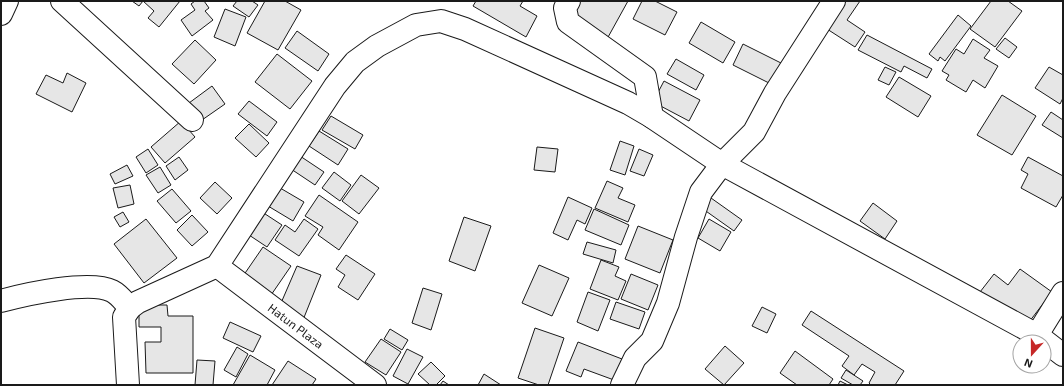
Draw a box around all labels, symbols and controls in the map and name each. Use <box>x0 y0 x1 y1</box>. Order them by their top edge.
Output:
street label: Hatun Plaza <box>266 300 327 351</box>
north arrow <box>1012 334 1052 374</box>
text: N <box>1022 356 1034 371</box>

